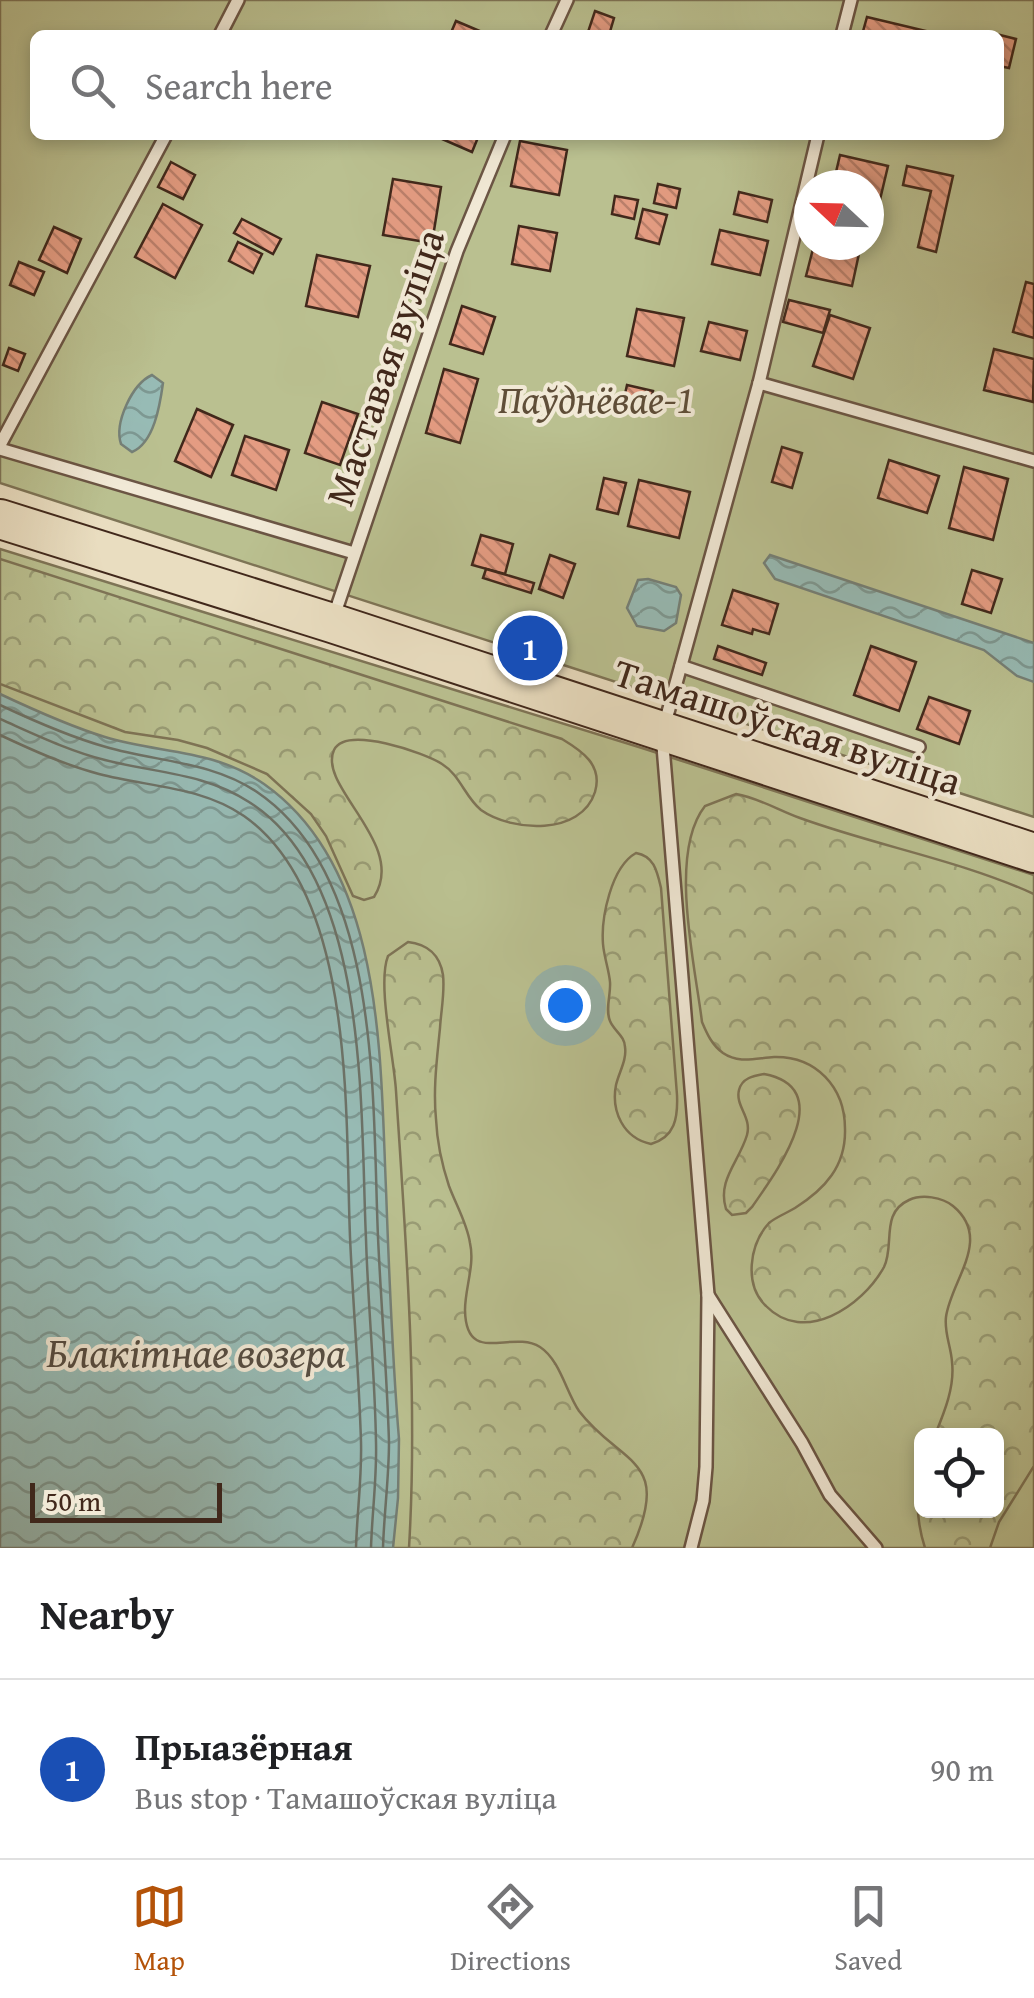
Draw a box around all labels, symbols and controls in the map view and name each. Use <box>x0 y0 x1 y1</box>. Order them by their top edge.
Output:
search box <box>30 30 1004 140</box>
text: Search here <box>145 57 333 113</box>
icon: search <box>65 58 120 113</box>
north arrow <box>794 170 884 260</box>
street label: Маставая вуліца <box>309 221 459 513</box>
park label: Паўднёвае-1 <box>498 369 694 428</box>
pin: 1 <box>498 610 562 686</box>
street label: Тамашоўская вуліца <box>607 642 969 810</box>
your location <box>540 980 591 1031</box>
water label: Блакітнае возера <box>46 1321 346 1382</box>
map controls <box>914 1428 1004 1518</box>
button: locate <box>914 1428 1004 1518</box>
scale bar <box>30 1478 222 1522</box>
text: 50 m <box>45 1480 101 1521</box>
text: Nearby <box>40 1583 174 1644</box>
text: Прыазёрная <box>135 1718 353 1774</box>
text: 1 <box>64 1746 81 1793</box>
text: 90 m <box>930 1746 994 1793</box>
text: Bus stop · Тамашоўская вуліца <box>135 1774 557 1821</box>
tab: Map <box>132 1879 187 1980</box>
tab: Directions <box>450 1879 571 1980</box>
tab: Saved <box>834 1879 902 1980</box>

